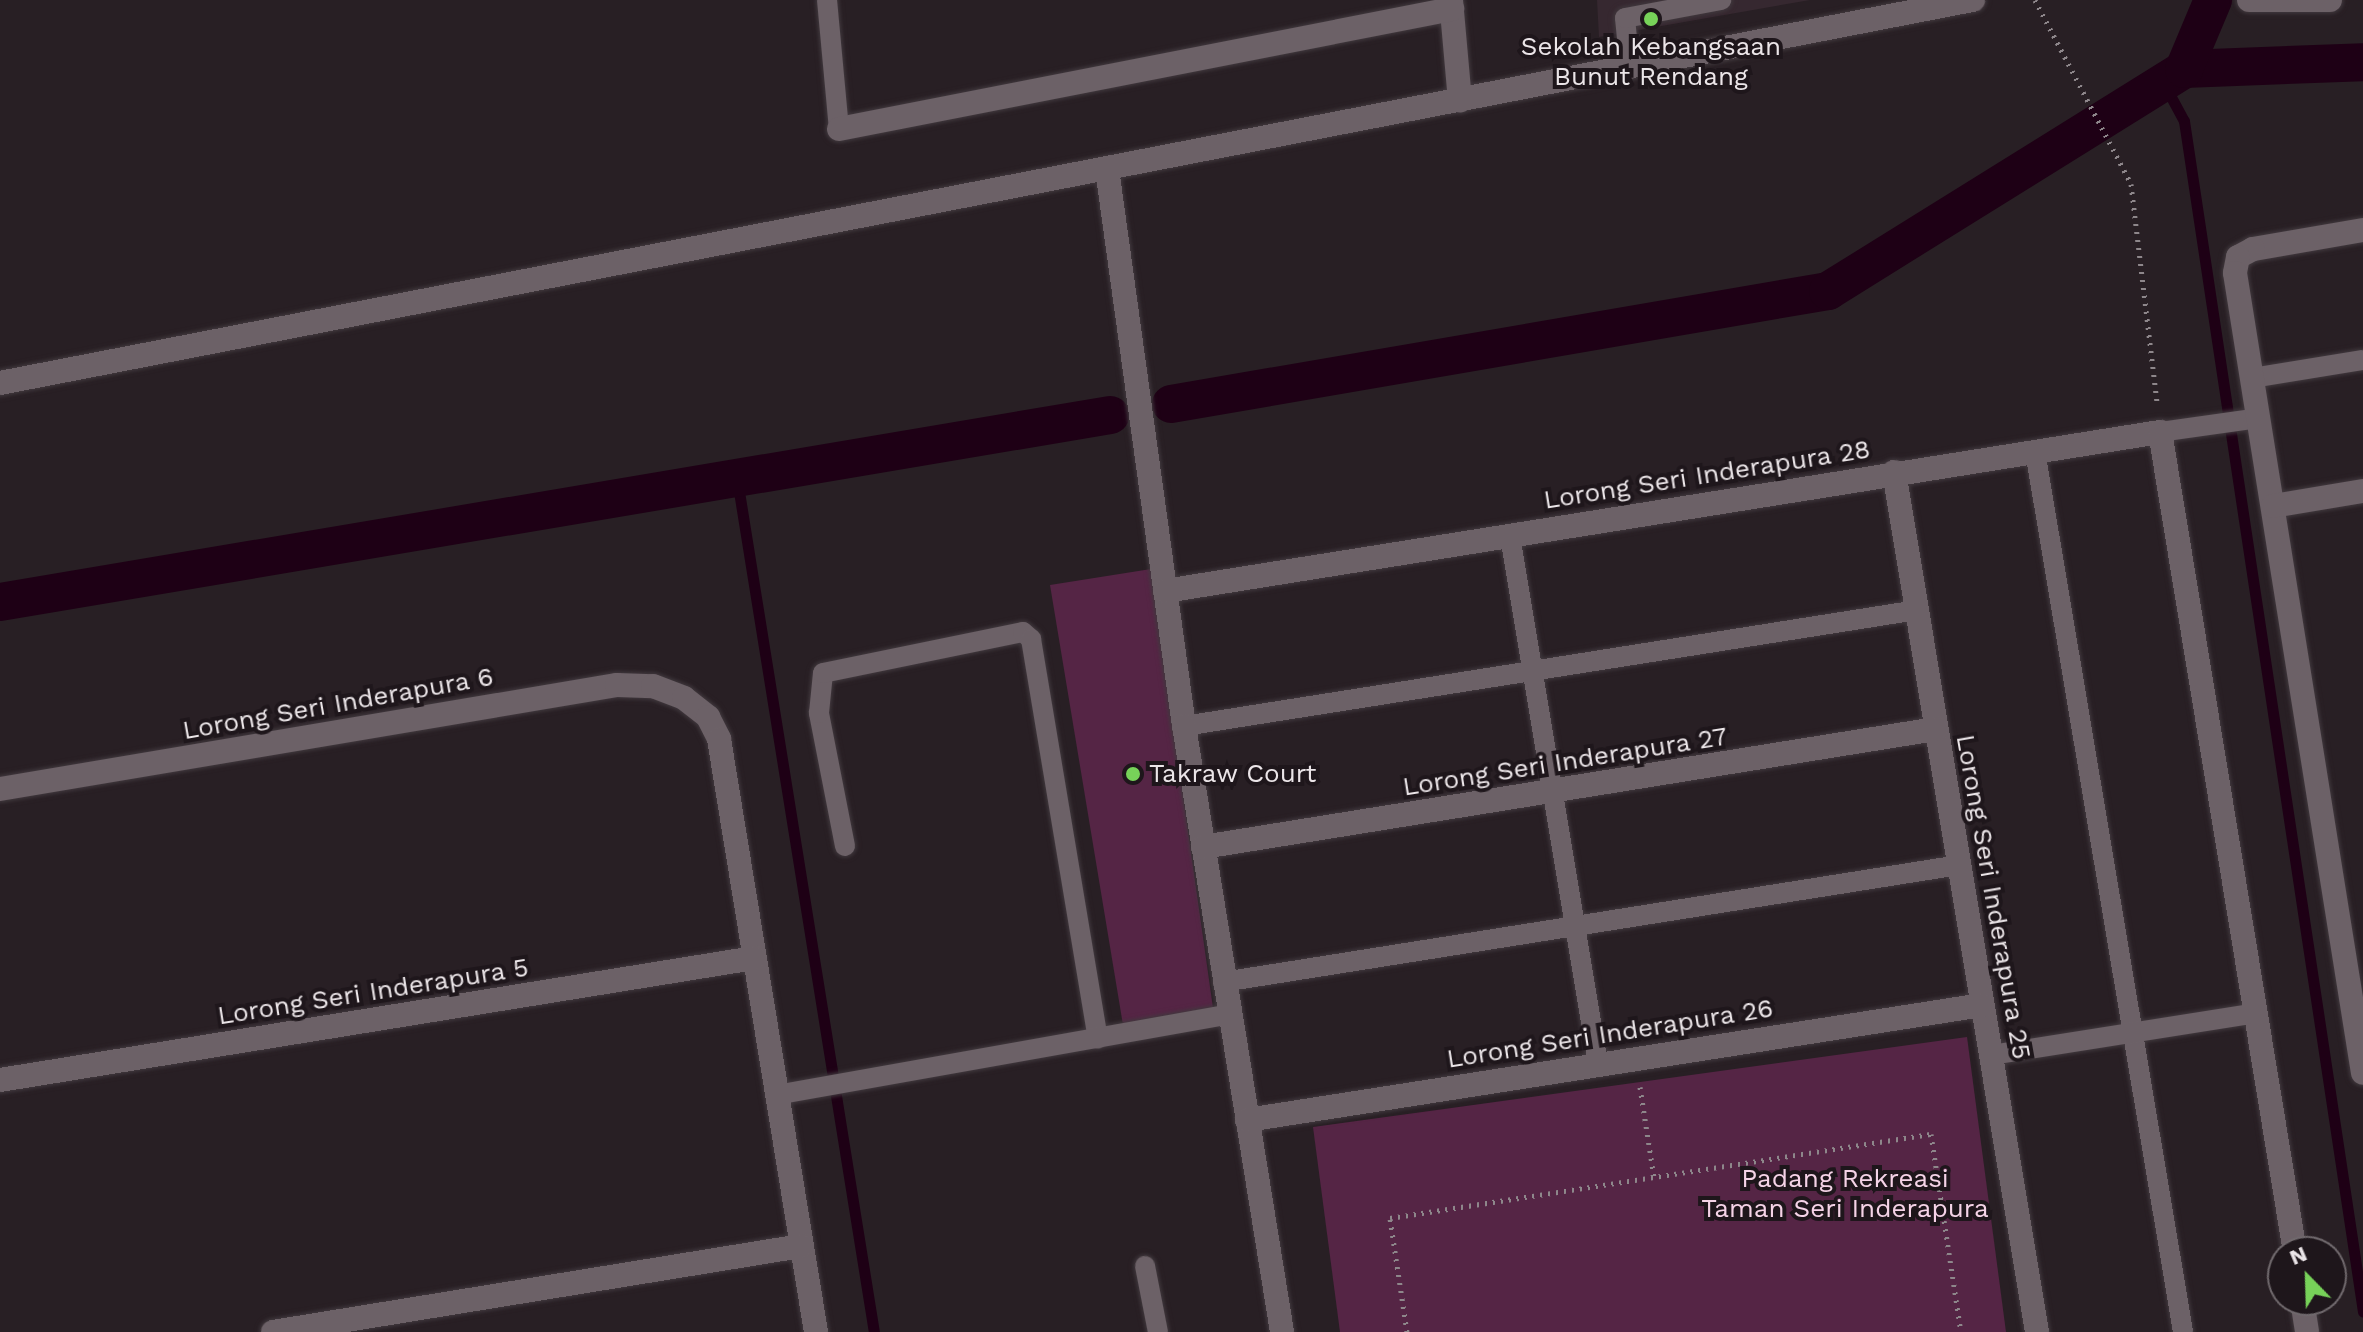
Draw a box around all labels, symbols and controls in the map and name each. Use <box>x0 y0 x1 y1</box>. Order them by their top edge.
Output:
marker: Sekolah Kebangsaan Bunut Rendang <box>1642 10 1660 28</box>
place label: Sekolah Kebangsaan Bunut Rendang <box>1521 31 1781 92</box>
street label: Lorong Seri Inderapura 28 <box>1541 434 1873 516</box>
street label: Lorong Seri Inderapura 6 <box>180 661 496 747</box>
street label: Lorong Seri Inderapura 27 <box>1400 721 1730 803</box>
street label: Lorong Seri Inderapura 25 <box>1949 732 2037 1062</box>
place label: Takraw Court <box>1149 758 1317 790</box>
marker: Takraw Court <box>1124 765 1142 783</box>
street label: Lorong Seri Inderapura 5 <box>215 952 531 1032</box>
street label: Lorong Seri Inderapura 26 <box>1444 993 1776 1075</box>
park label: Padang Rekreasi Taman Seri Inderapura <box>1701 1163 1989 1224</box>
north arrow <box>2267 1236 2347 1316</box>
text: N <box>2286 1241 2311 1270</box>

